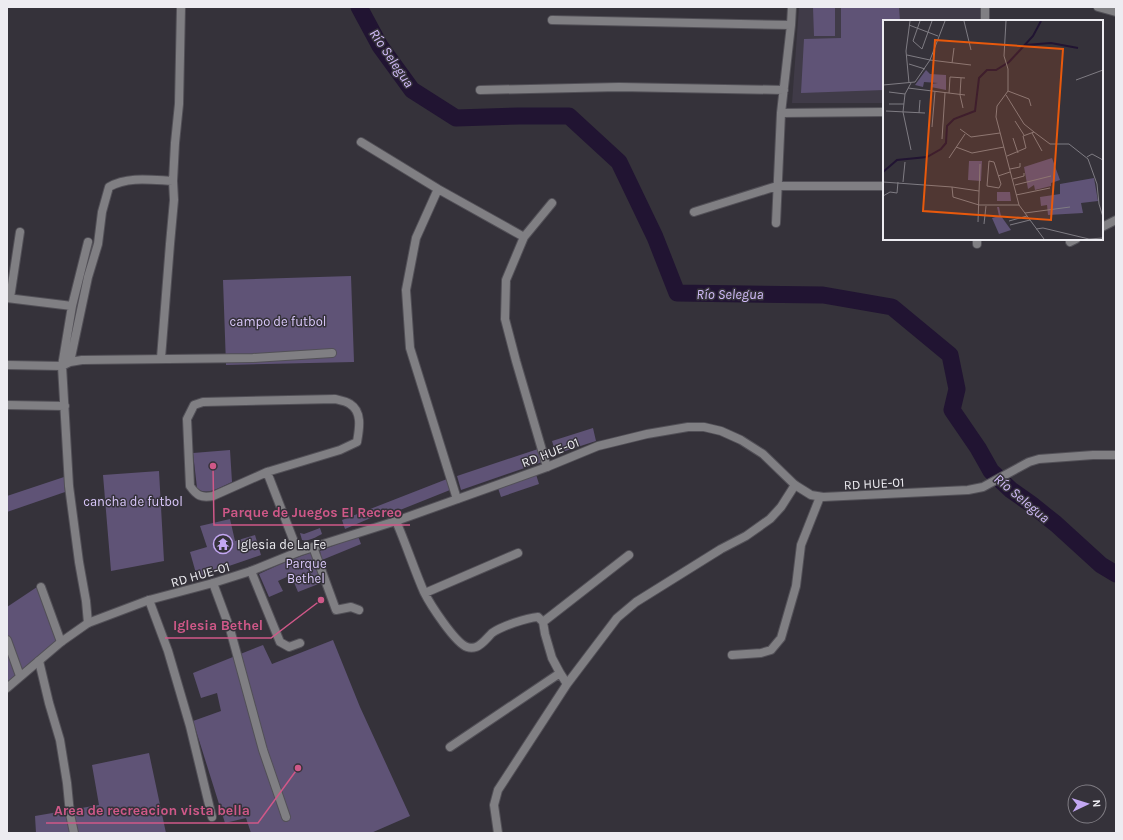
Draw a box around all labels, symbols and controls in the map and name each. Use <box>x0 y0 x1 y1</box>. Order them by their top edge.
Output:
inset map <box>883 20 1103 240</box>
water label: Río Selegua <box>366 26 417 91</box>
water label: Río Selegua <box>696 286 764 303</box>
park label: campo de futbol <box>230 314 326 329</box>
street label: RD HUE-01 <box>519 435 581 470</box>
water label: Río Selegua <box>990 470 1053 527</box>
street label: RD HUE-01 <box>843 474 905 493</box>
park label: cancha de futbol <box>83 494 183 509</box>
callout: Parque de Juegos El Recreo <box>214 499 410 525</box>
text: Parque de Juegos El Recreo <box>222 504 402 521</box>
temple icon: Iglesia de La Fe <box>212 533 234 555</box>
place label: Iglesia de La Fe <box>237 537 326 552</box>
park label: Parque Bethel <box>285 556 327 586</box>
street label: RD HUE-01 <box>169 559 231 590</box>
callout: Iglesia Bethel <box>165 612 271 638</box>
text: Iglesia Bethel <box>173 617 263 634</box>
north arrow <box>1067 784 1107 824</box>
callout: Area de recreacion vista bella <box>46 797 258 823</box>
text: N <box>1090 799 1103 808</box>
text: Area de recreacion vista bella <box>54 802 250 819</box>

